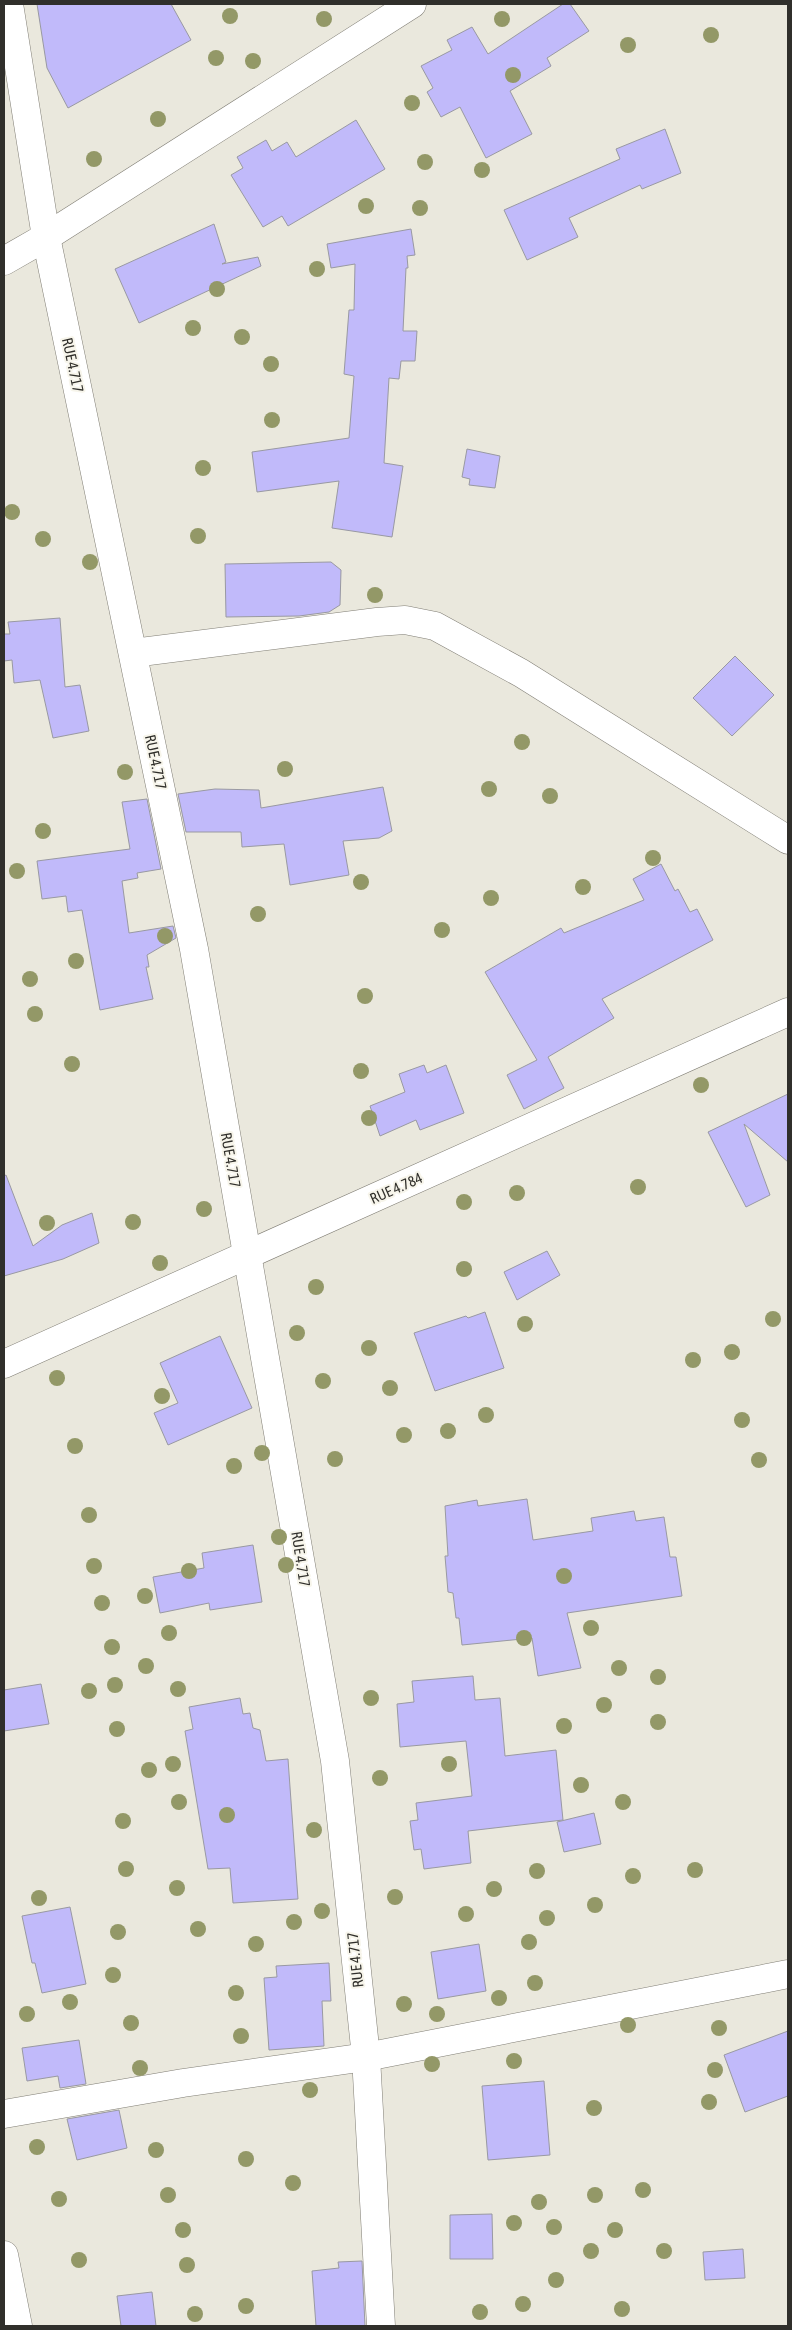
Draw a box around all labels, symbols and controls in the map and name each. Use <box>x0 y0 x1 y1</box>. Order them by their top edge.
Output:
street label: RUE 4.717 <box>59 336 87 394</box>
street label: RUE 4.717 <box>142 733 170 791</box>
street label: RUE 4.717 <box>218 1131 244 1189</box>
street label: RUE 4.784 <box>367 1169 425 1207</box>
street label: RUE 4.717 <box>288 1530 314 1588</box>
street label: RUE 4.717 <box>344 1931 366 1989</box>

